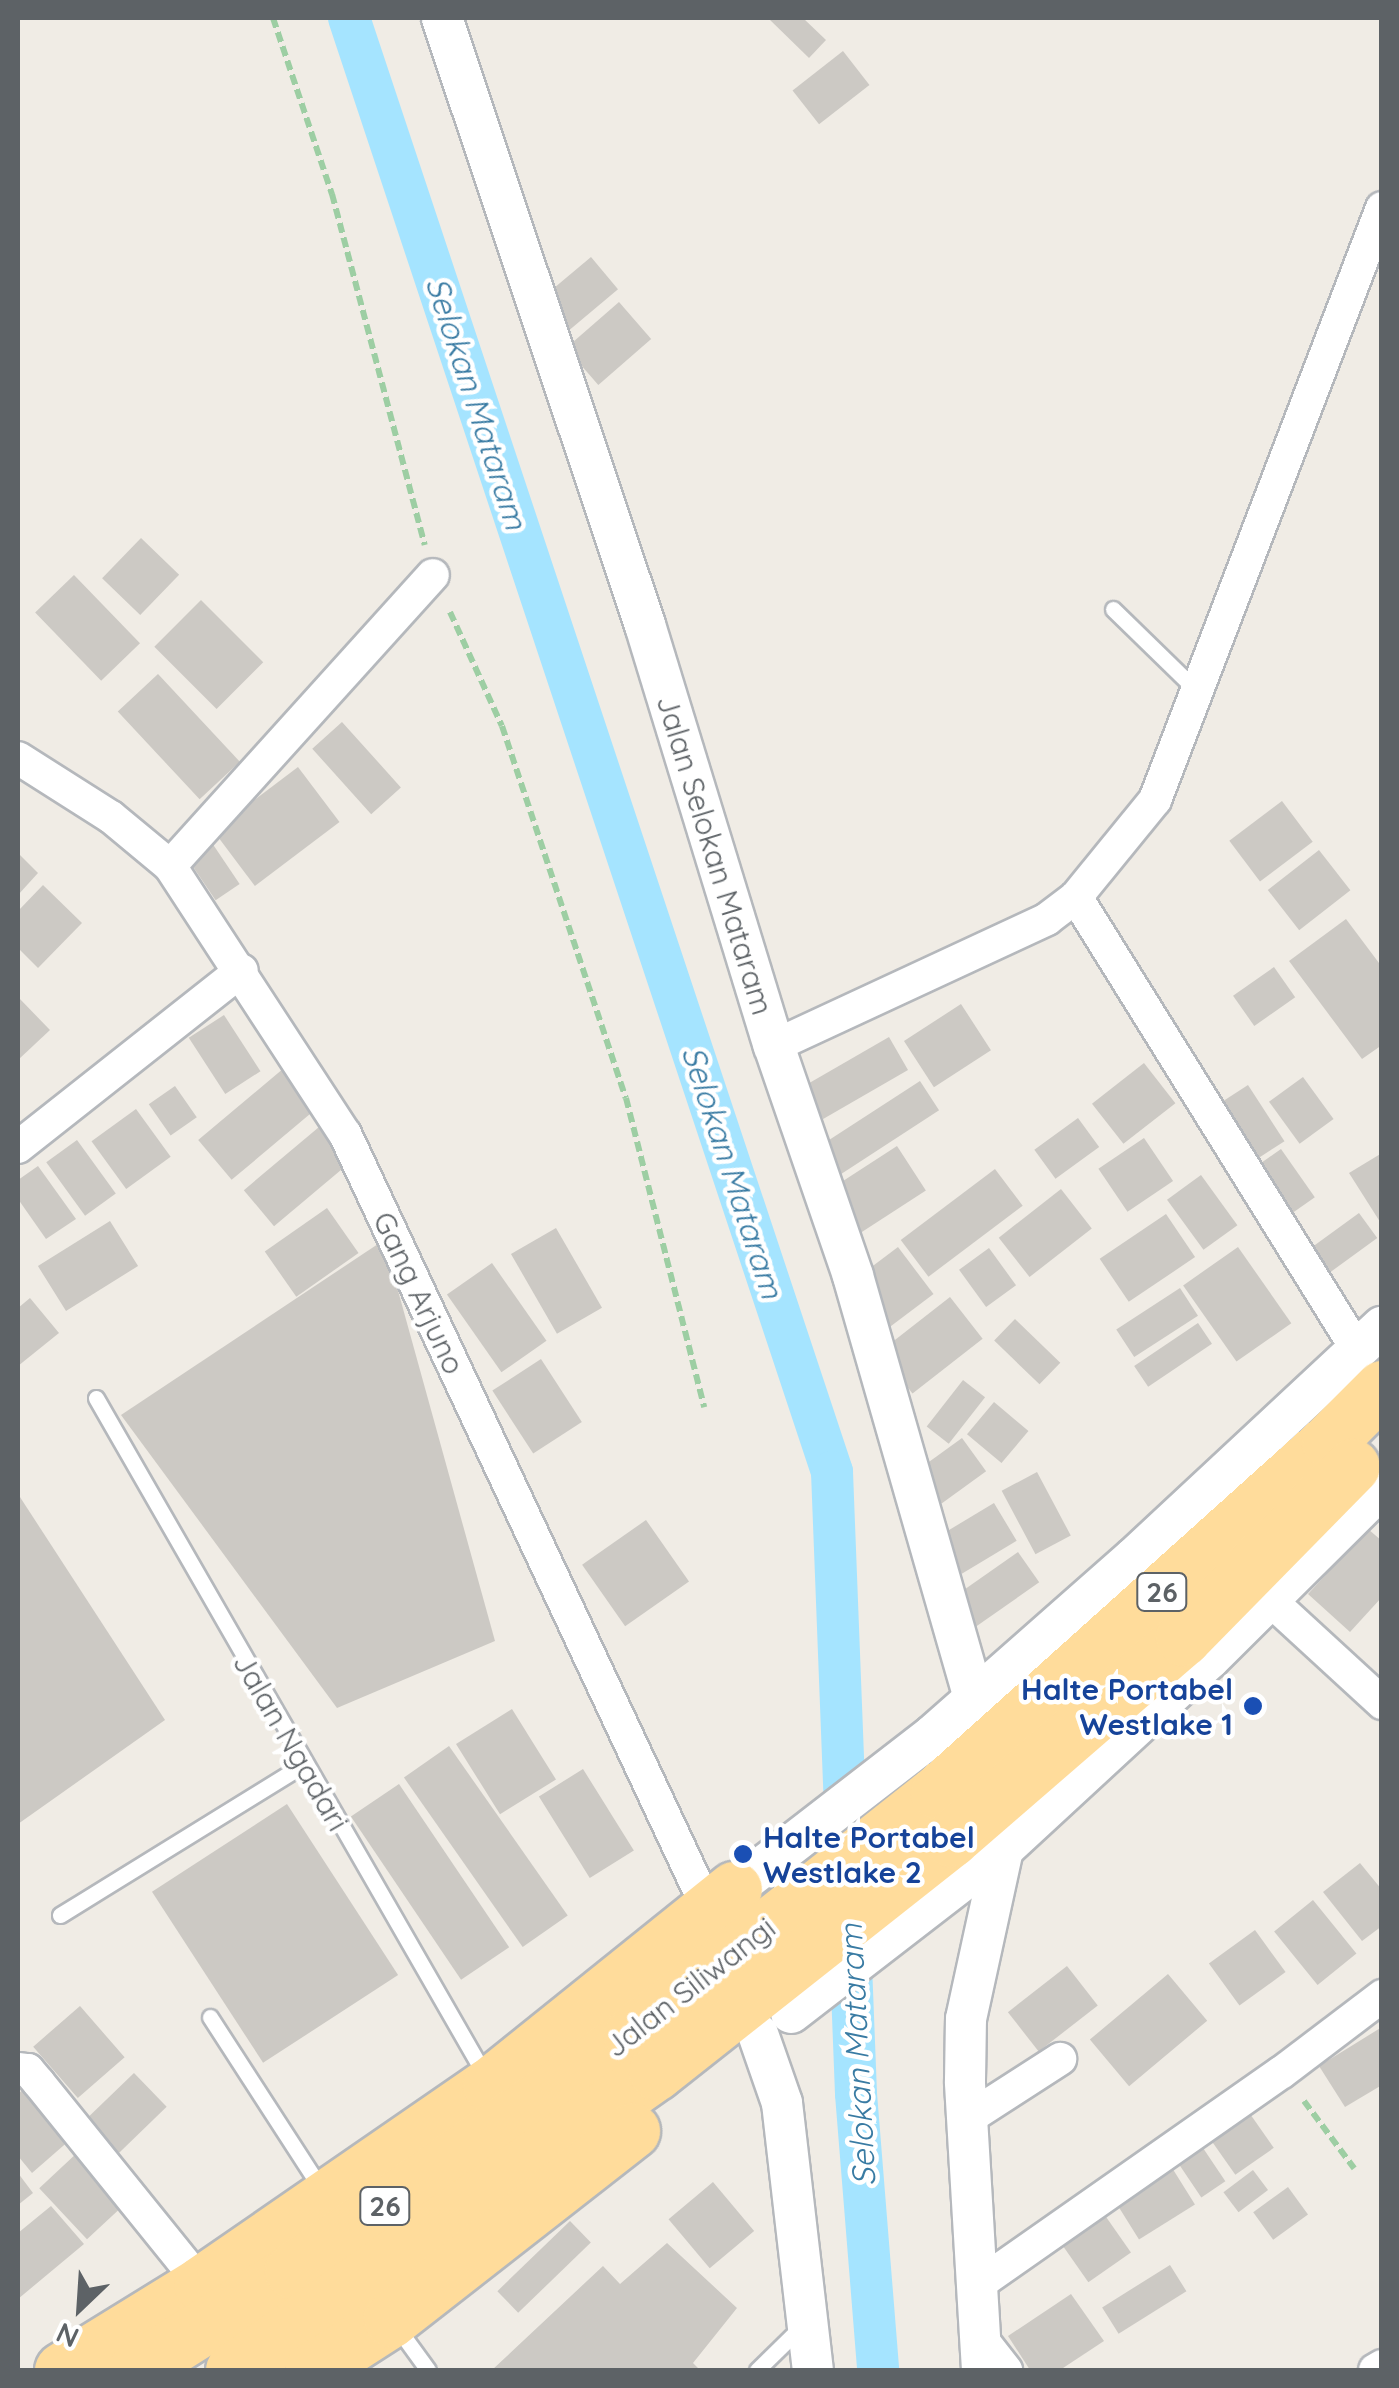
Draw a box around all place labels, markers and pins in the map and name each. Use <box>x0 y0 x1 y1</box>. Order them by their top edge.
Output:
place label: Halte Portabel Westlake 1 <box>1021 1671 1233 1742</box>
marker: Halte Portabel Westlake 1 <box>1242 1695 1264 1717</box>
place label: Halte Portabel Westlake 2 <box>763 1819 975 1890</box>
marker: Halte Portabel Westlake 2 <box>732 1843 754 1865</box>

